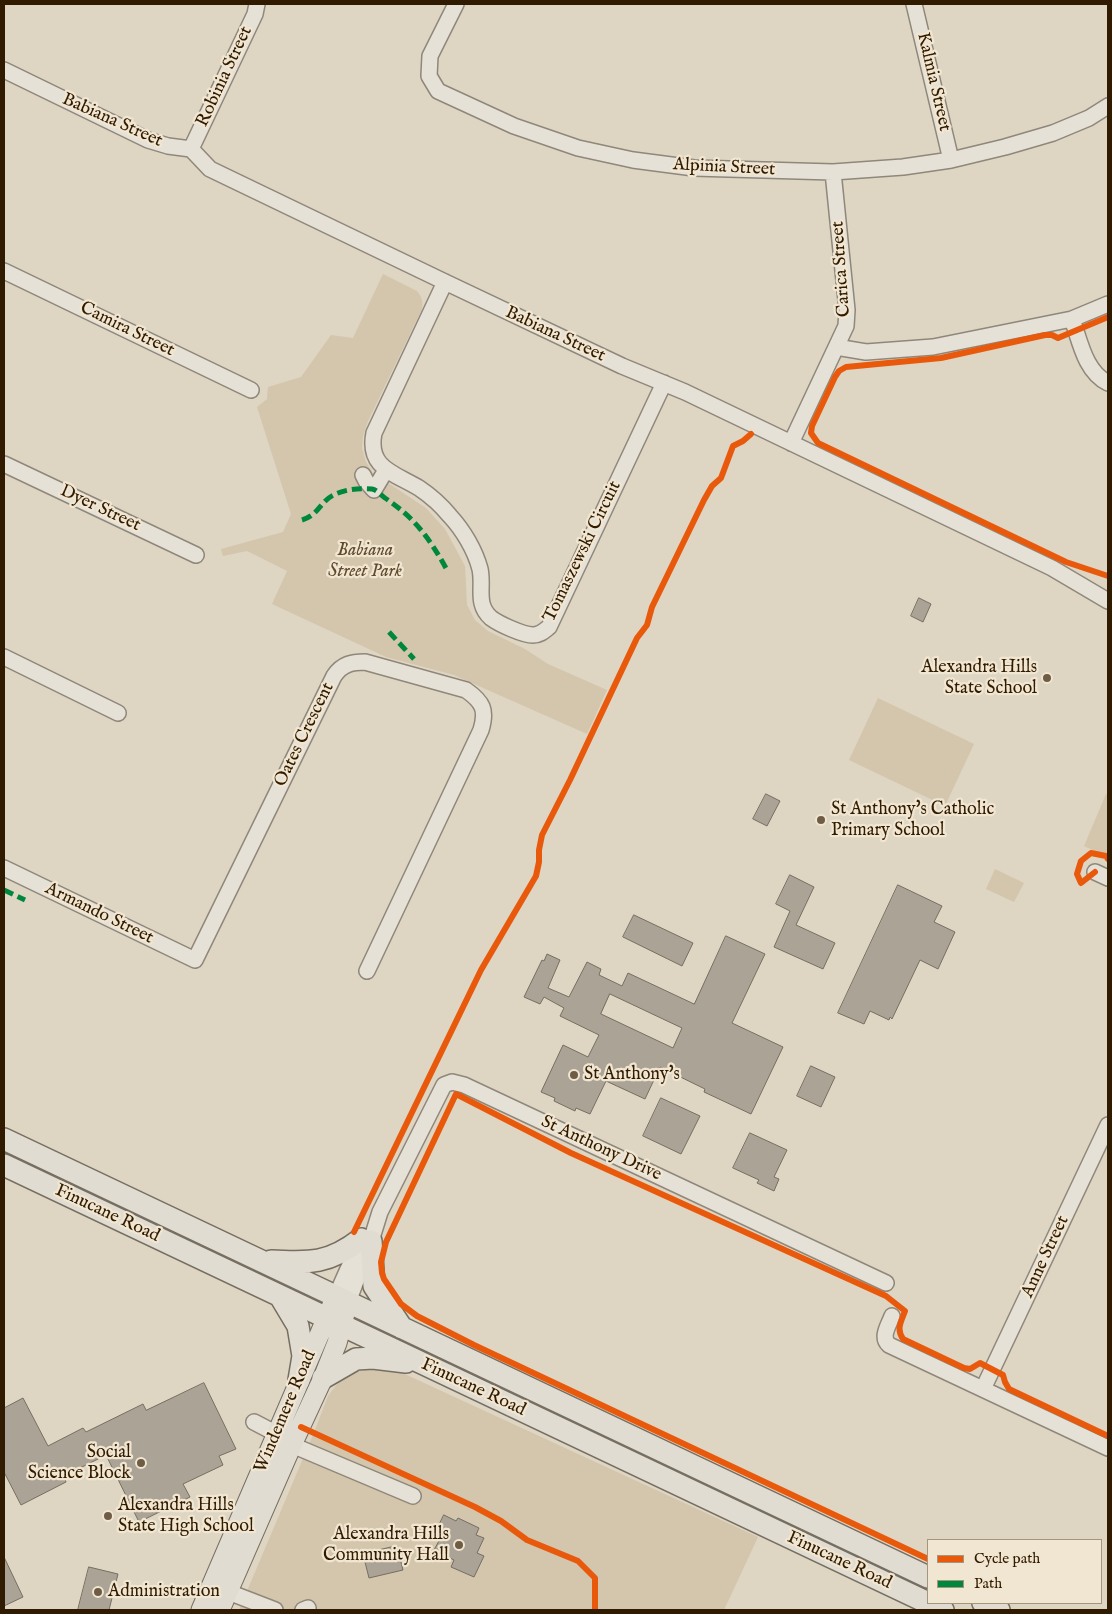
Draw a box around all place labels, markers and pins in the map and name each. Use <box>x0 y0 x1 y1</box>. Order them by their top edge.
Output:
place label: Alexandra Hills State School <box>921 657 1037 700</box>
marker: Alexandra Hills State School <box>1041 672 1053 684</box>
place label: St Anthony's Catholic Primary School <box>831 799 994 842</box>
marker: St Anthony's Catholic Primary School <box>815 814 827 826</box>
place label: St Anthony's <box>584 1064 680 1086</box>
marker: St Anthony's <box>568 1069 580 1081</box>
place label: Social Science Block <box>28 1442 131 1485</box>
marker: Social Science Block <box>135 1457 147 1469</box>
place label: Alexandra Hills State High School <box>118 1495 254 1538</box>
marker: Alexandra Hills State High School <box>102 1510 114 1522</box>
place label: Alexandra Hills Community Hall <box>323 1524 449 1566</box>
marker: Alexandra Hills Community Hall <box>453 1539 465 1551</box>
place label: Administration <box>108 1581 220 1603</box>
marker: Administration <box>92 1586 104 1598</box>

